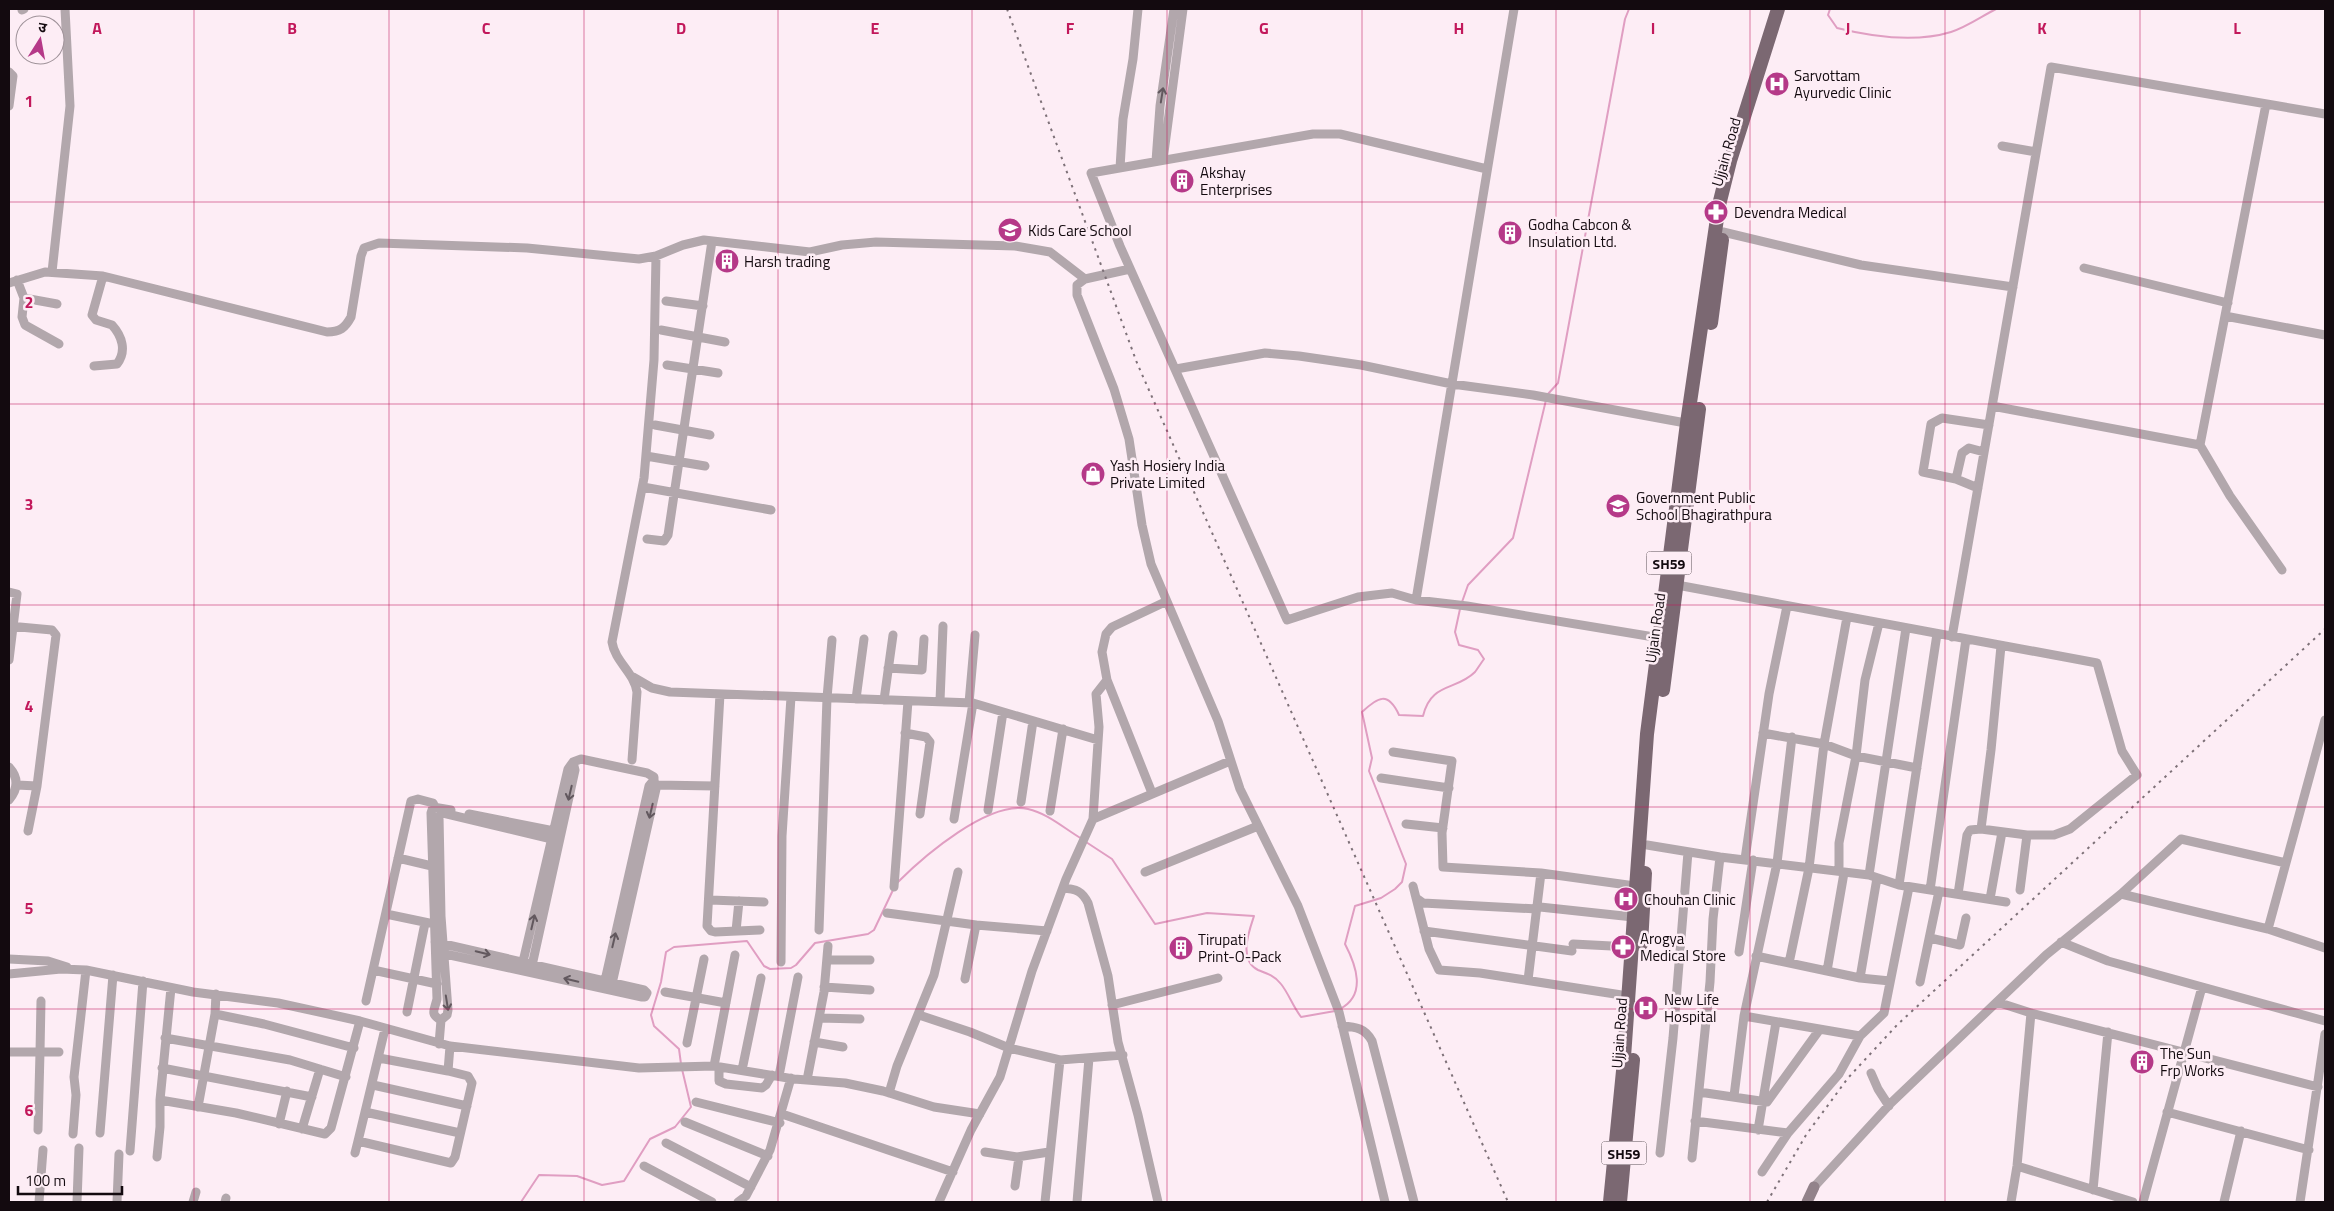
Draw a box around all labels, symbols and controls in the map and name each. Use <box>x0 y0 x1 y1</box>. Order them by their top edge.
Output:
north arrow <box>15 15 65 65</box>
text: उ <box>37 16 49 38</box>
text: A <box>92 16 102 40</box>
text: B <box>287 16 297 40</box>
text: C <box>482 16 491 40</box>
text: D <box>676 16 686 40</box>
text: E <box>871 16 880 40</box>
text: F <box>1066 16 1075 40</box>
text: G <box>1259 16 1269 40</box>
text: H <box>1454 16 1464 40</box>
text: I <box>1651 16 1655 40</box>
text: J <box>1846 16 1850 40</box>
text: K <box>2037 16 2047 40</box>
text: L <box>2233 16 2241 40</box>
place label: Sarvottam Ayurvedic Clinic <box>1794 64 1892 104</box>
hospital icon: Sarvottam Ayurvedic Clinic <box>1764 71 1790 97</box>
one-way arrow <box>1157 87 1167 103</box>
text: 1 <box>25 89 33 113</box>
street label: Ujjain Road <box>1705 115 1747 189</box>
place label: Akshay Enterprises <box>1200 161 1272 201</box>
building icon: Akshay Enterprises <box>1169 168 1195 194</box>
pharmacy icon: Devendra Medical <box>1703 199 1729 225</box>
place label: Devendra Medical <box>1734 201 1847 224</box>
place label: Godha Cabcon & Insulation Ltd. <box>1528 213 1632 253</box>
school or university icon: Kids Care School <box>997 217 1023 243</box>
place label: Kids Care School <box>1028 219 1132 242</box>
building icon: Godha Cabcon & Insulation Ltd. <box>1497 220 1523 246</box>
building icon: Harsh trading <box>714 248 740 274</box>
place label: Harsh trading <box>744 250 830 273</box>
text: 2 <box>25 290 33 314</box>
place label: Yash Hosiery India Private Limited <box>1110 454 1225 494</box>
shop icon: Yash Hosiery India Private Limited <box>1080 461 1106 487</box>
place label: Government Public School Bhagirathpura <box>1636 486 1772 526</box>
text: 3 <box>25 492 33 516</box>
school or university icon: Government Public School Bhagirathpura <box>1605 493 1631 519</box>
road number: SH59 <box>1646 552 1692 574</box>
street label: Ujjain Road <box>1639 591 1671 665</box>
text: 4 <box>25 694 34 718</box>
one-way arrow <box>565 785 574 801</box>
one-way arrow <box>646 803 655 819</box>
hospital icon: Chouhan Clinic <box>1613 886 1639 912</box>
place label: Chouhan Clinic <box>1644 888 1736 911</box>
text: 5 <box>25 896 34 920</box>
one-way arrow <box>529 914 538 930</box>
place label: Arogya Medical Store <box>1640 927 1726 967</box>
place label: Tirupati Print-O-Pack <box>1198 928 1281 968</box>
one-way arrow <box>610 932 619 948</box>
pharmacy icon: Arogya Medical Store <box>1610 934 1636 960</box>
building icon: Tirupati Print-O-Pack <box>1168 935 1194 961</box>
one-way arrow <box>474 949 490 958</box>
one-way arrow <box>564 975 580 984</box>
place label: New Life Hospital <box>1664 988 1719 1028</box>
one-way arrow <box>442 994 452 1010</box>
hospital icon: New Life Hospital <box>1633 995 1659 1021</box>
street label: Ujjain Road <box>1605 997 1633 1069</box>
place label: The Sun Frp Works <box>2160 1042 2224 1082</box>
building icon: The Sun Frp Works <box>2129 1049 2155 1075</box>
text: 6 <box>25 1098 34 1122</box>
road number: SH59 <box>1602 1142 1646 1164</box>
scale bar <box>18 1164 121 1196</box>
text: 100 m <box>25 1169 66 1192</box>

